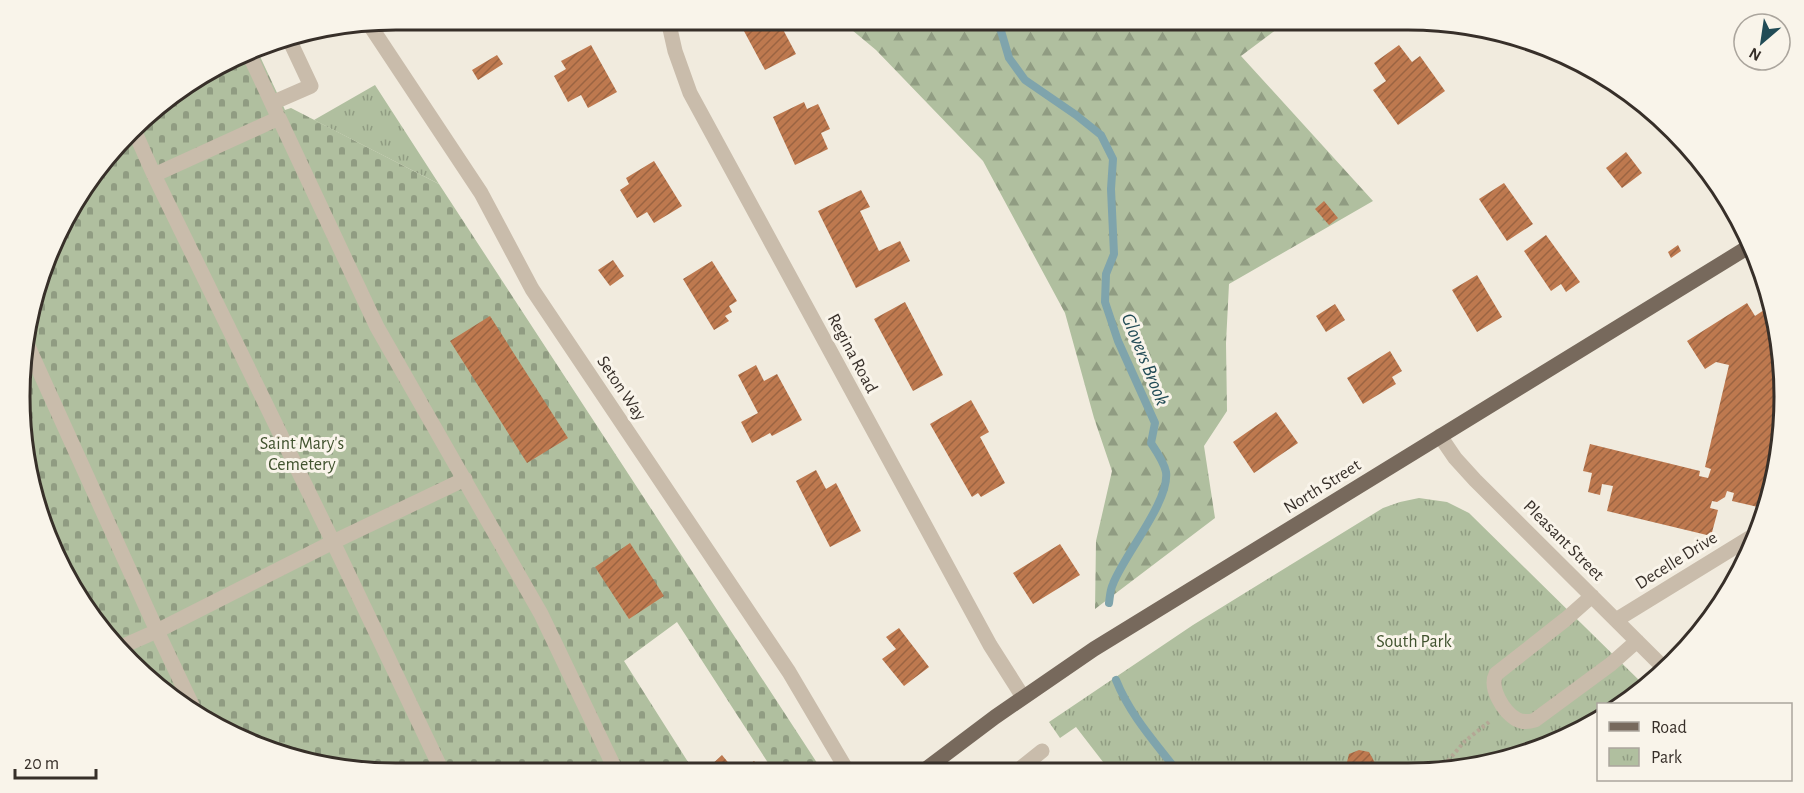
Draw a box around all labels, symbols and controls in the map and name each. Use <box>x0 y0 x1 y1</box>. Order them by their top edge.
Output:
north arrow <box>1732 12 1792 72</box>
text: N <box>1746 45 1764 64</box>
water label: Glovers Brook <box>1118 310 1173 408</box>
street label: Regina Road <box>824 311 880 396</box>
street label: Seton Way <box>593 353 649 424</box>
park label: Saint Mary's Cemetery <box>260 435 344 474</box>
street label: North Street <box>1281 456 1364 517</box>
street label: Pleasant Street <box>1520 497 1607 585</box>
street label: Decelle Drive <box>1632 529 1721 593</box>
park label: South Park <box>1376 633 1452 651</box>
legend <box>1597 703 1792 781</box>
text: Road <box>1651 719 1687 737</box>
scale bar <box>15 742 96 780</box>
text: Park <box>1651 749 1683 767</box>
text: 20 m <box>24 755 59 773</box>

